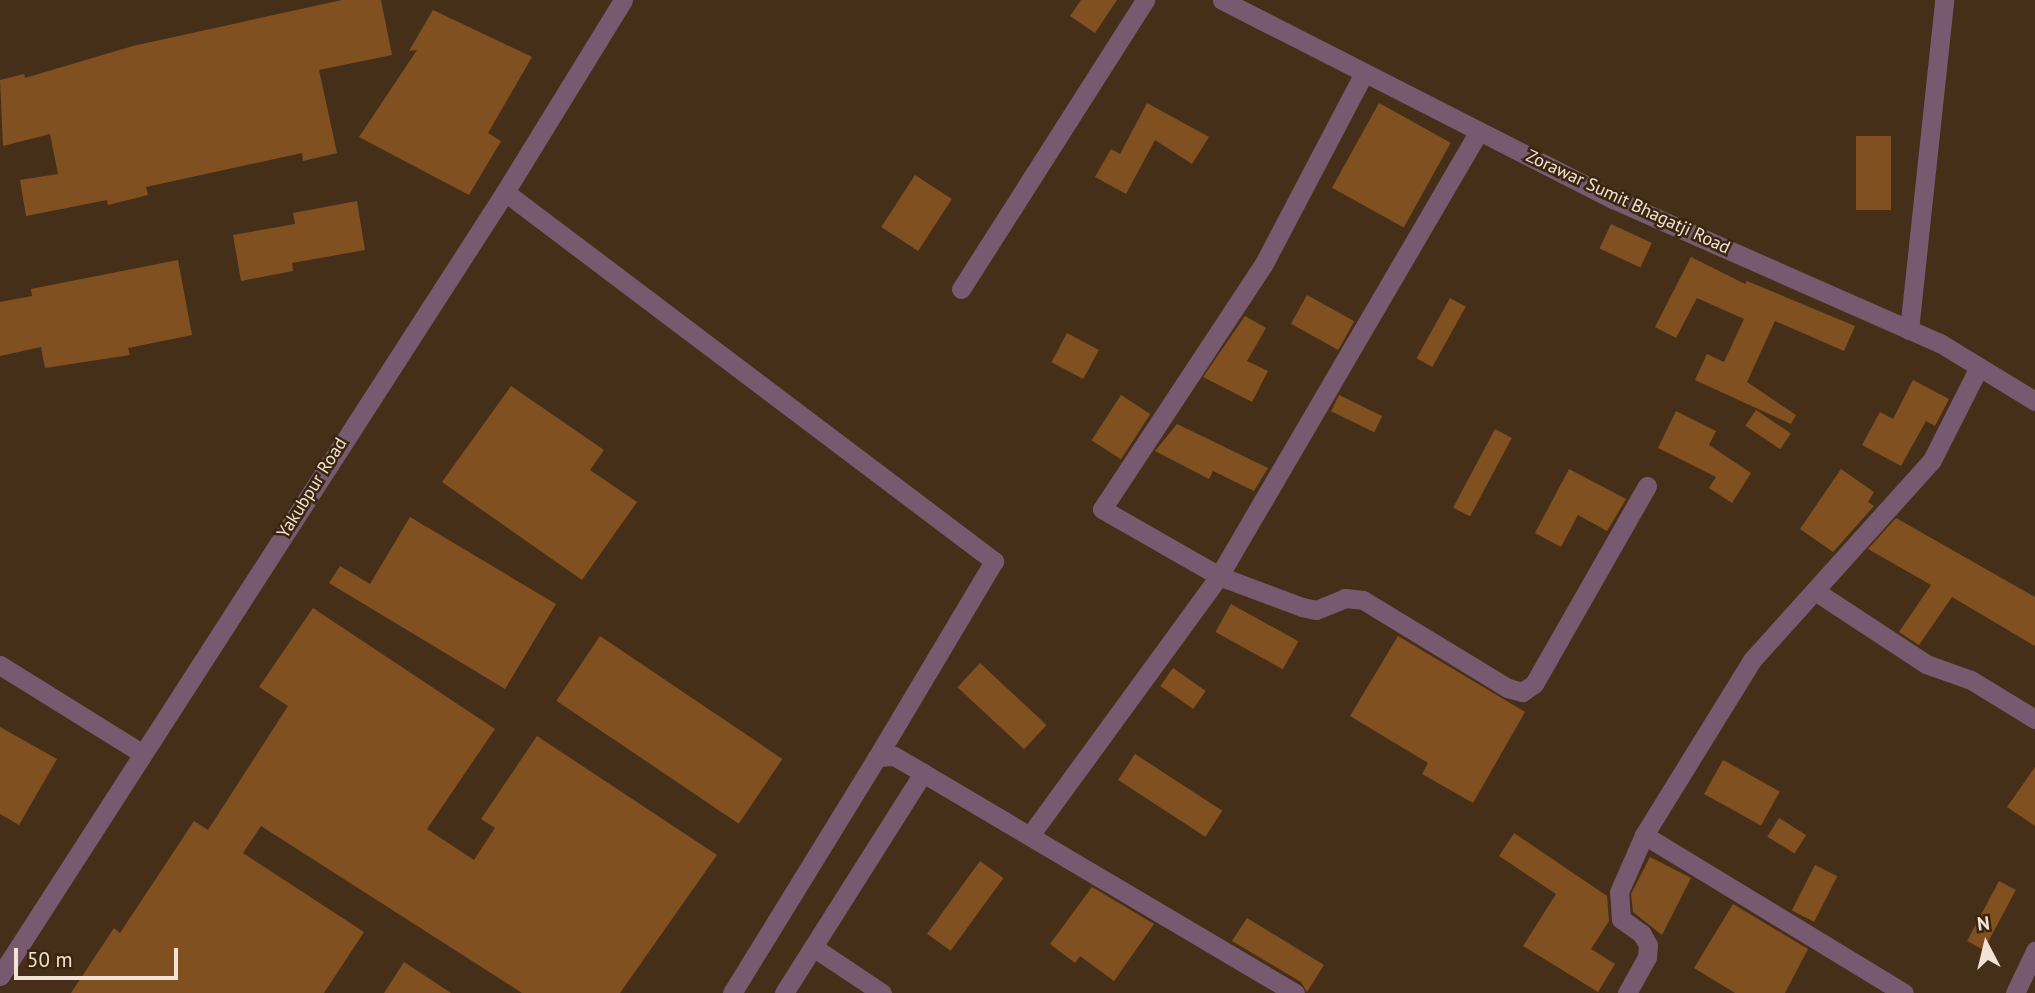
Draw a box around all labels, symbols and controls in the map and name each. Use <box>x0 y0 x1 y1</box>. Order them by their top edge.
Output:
street label: Zorawar Sumit Bhagatji Road <box>1522 145 1734 259</box>
street label: Yakubpur Road <box>273 434 351 542</box>
north arrow <box>1951 909 2021 979</box>
text: N <box>1976 910 1991 936</box>
scale bar <box>18 934 182 978</box>
text: 50 m <box>27 946 73 973</box>

